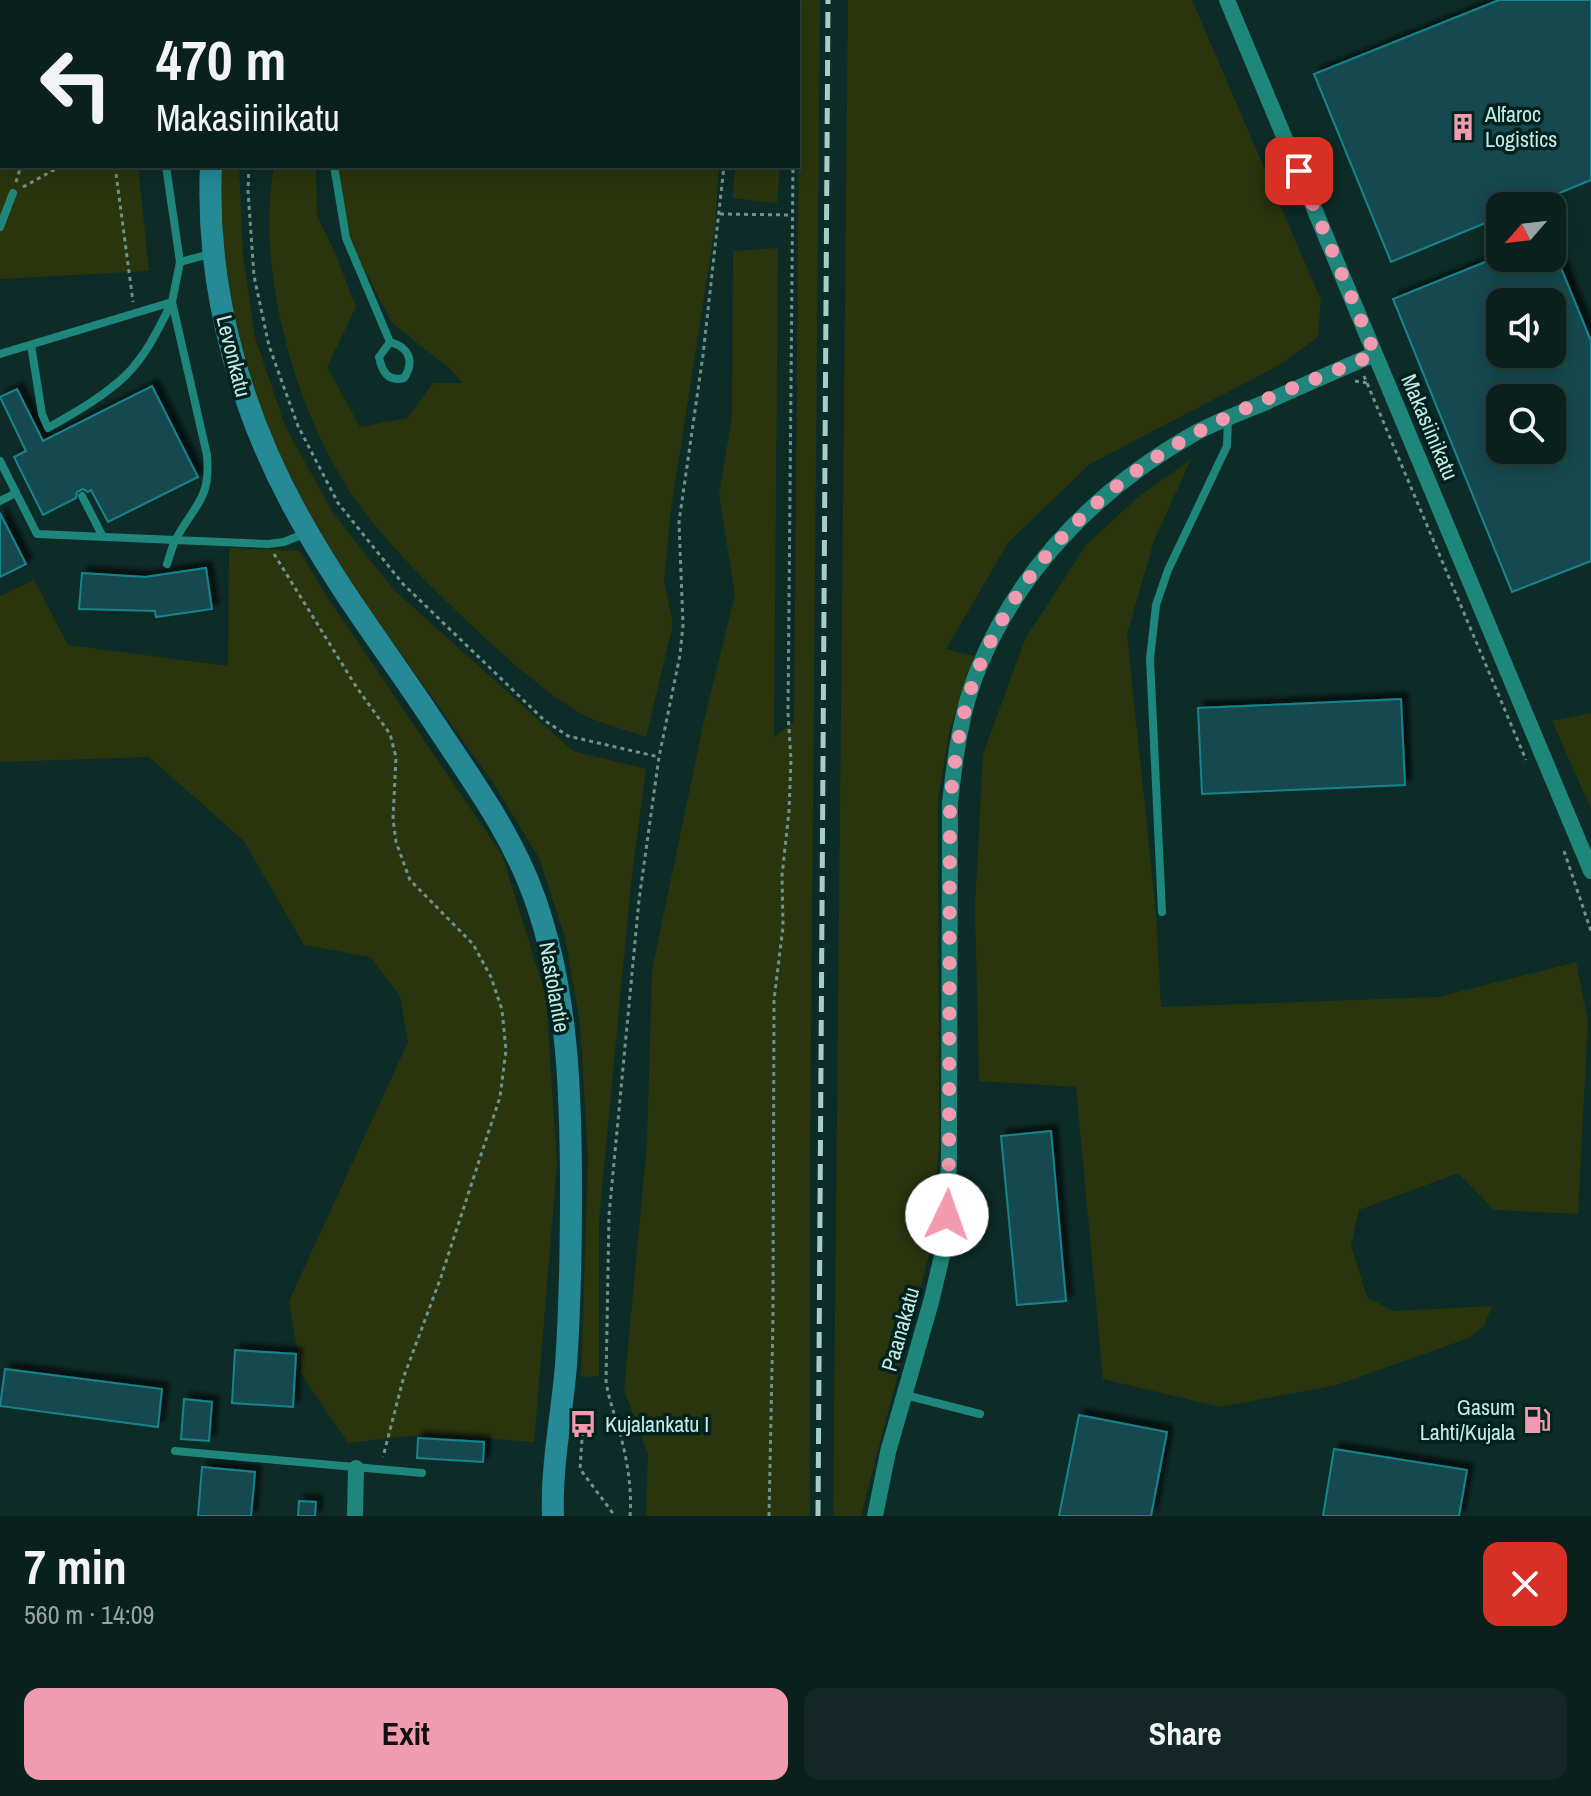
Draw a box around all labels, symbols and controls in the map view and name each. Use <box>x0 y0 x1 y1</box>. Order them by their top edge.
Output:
text: 470 m <box>156 22 286 97</box>
icon: left <box>24 32 128 136</box>
text: Makasiinikatu <box>156 94 340 142</box>
place label: Alfaroc Logistics <box>1484 99 1557 154</box>
building icon: Alfaroc Logistics <box>1448 112 1478 142</box>
pin <box>1265 137 1333 205</box>
icon: arrive <box>1277 149 1321 193</box>
north arrow <box>1486 192 1566 272</box>
map controls <box>1486 192 1566 464</box>
button: sound <box>1486 288 1566 368</box>
street label: Levonkatu <box>209 312 259 400</box>
street label: Makasiinikatu <box>1394 369 1466 485</box>
button: search <box>1486 384 1566 464</box>
street label: Nastolantie <box>532 939 578 1035</box>
position arrow <box>905 1173 989 1257</box>
street label: Paanakatu <box>874 1283 926 1375</box>
place label: Gasum Lahti/Kujala <box>1420 1392 1515 1447</box>
fuel station icon: Gasum Lahti/Kujala <box>1522 1405 1552 1435</box>
bus stop icon: Kujalankatu I <box>568 1409 598 1439</box>
place label: Kujalankatu I <box>605 1409 709 1439</box>
text: 7 min <box>24 1534 127 1599</box>
button: close <box>1483 1542 1567 1626</box>
text: 560 m · 14:09 <box>24 1597 154 1632</box>
button: Exit <box>24 1688 788 1780</box>
button: Share <box>804 1688 1567 1780</box>

